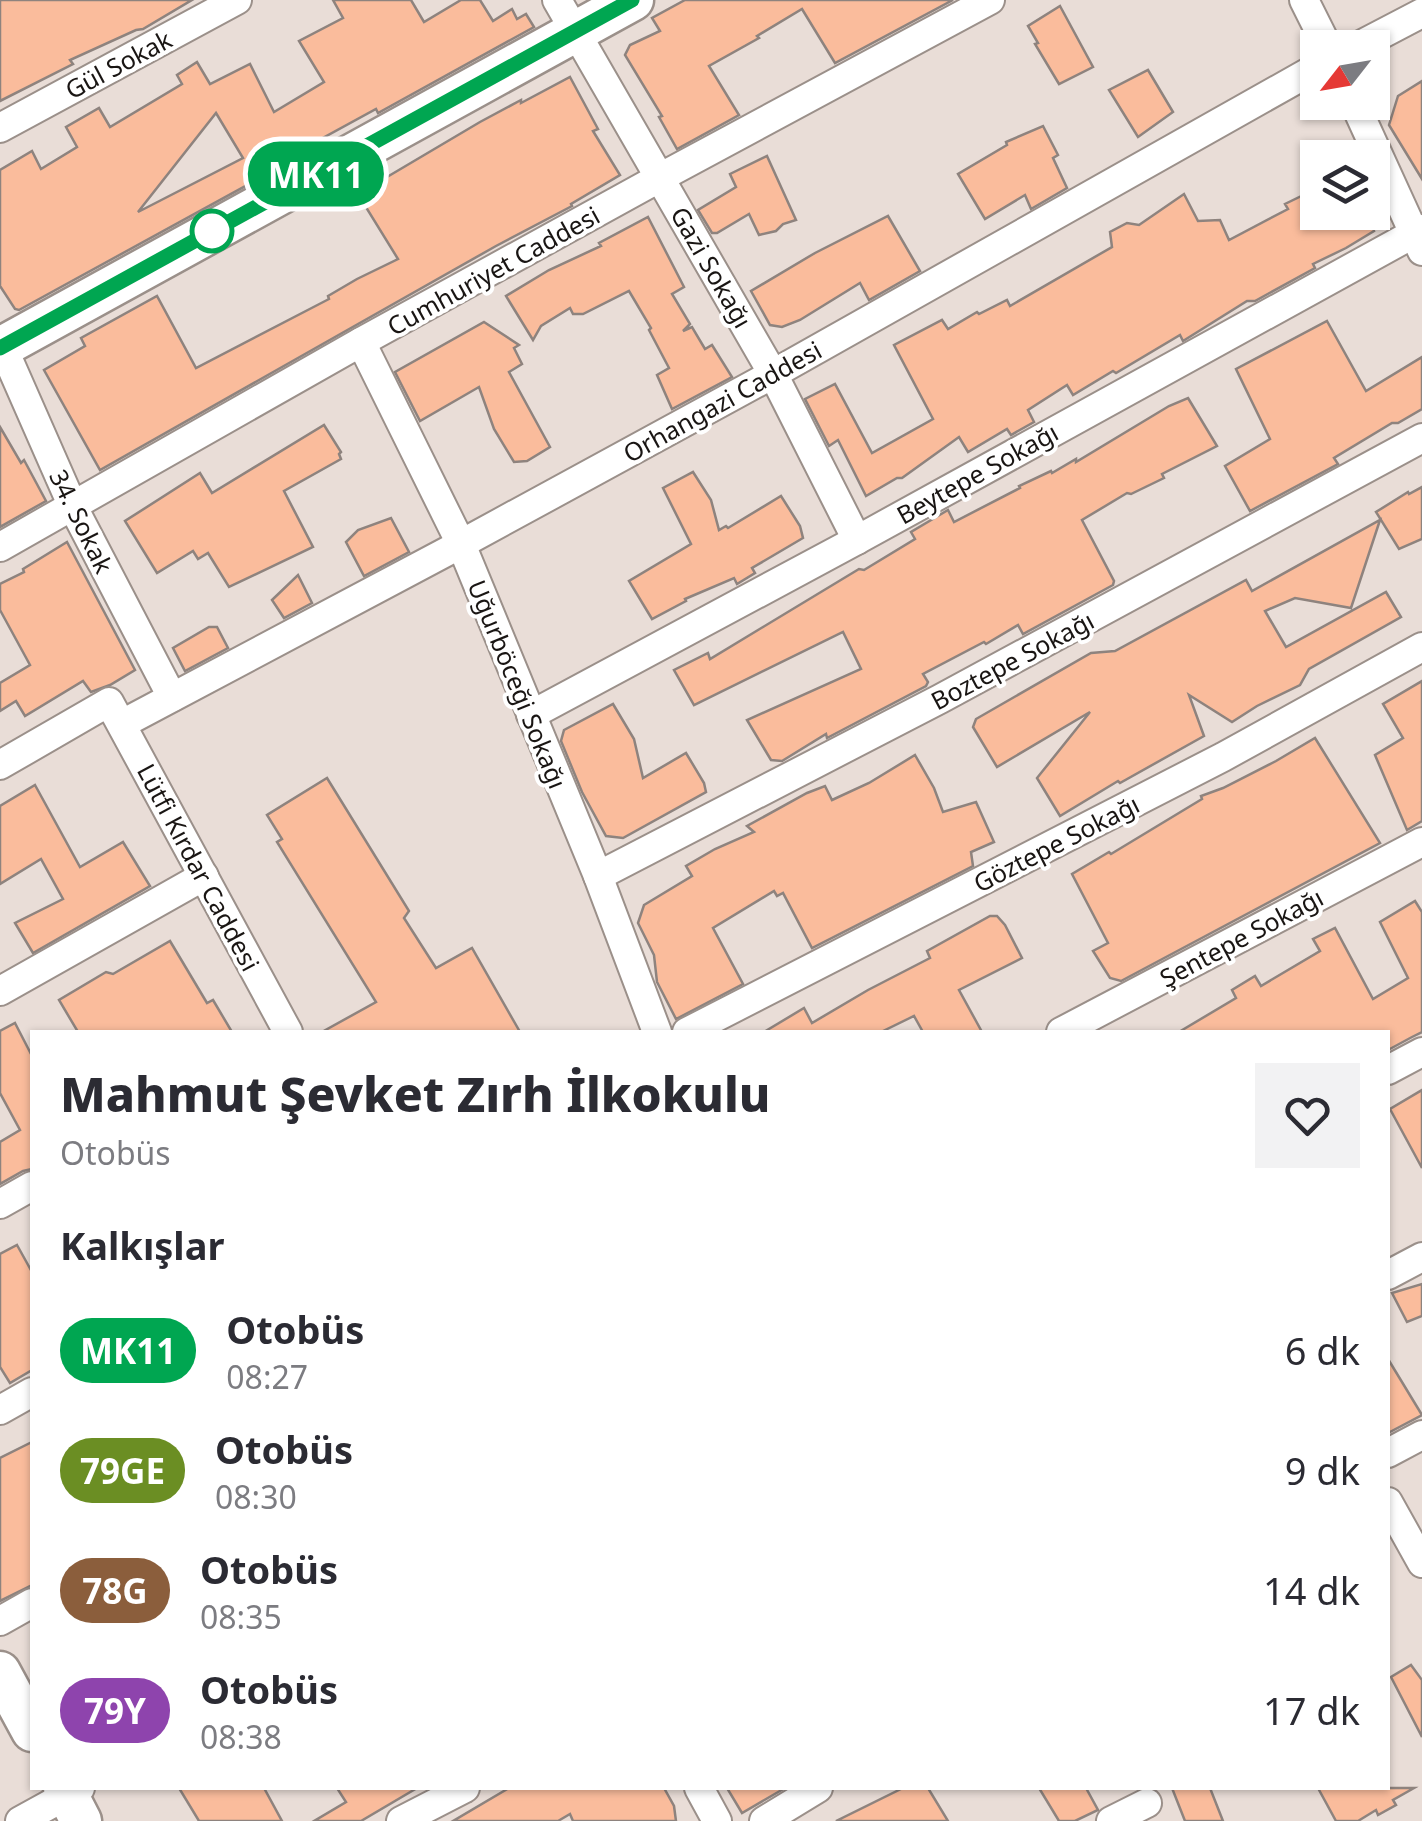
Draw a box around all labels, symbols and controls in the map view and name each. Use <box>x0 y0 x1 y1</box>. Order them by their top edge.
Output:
street label: Gül Sokak <box>59 21 178 106</box>
north arrow <box>1300 30 1390 120</box>
map controls <box>1300 30 1390 230</box>
button: layers <box>1300 140 1390 230</box>
line badge: MK11 <box>246 142 386 206</box>
text: MK11 <box>268 151 364 198</box>
street label: Cumhuriyet Caddesi <box>381 197 605 343</box>
street label: Gazi Sokağı <box>664 200 760 334</box>
unlabelled marker <box>191 210 233 252</box>
street label: Orhangazi Caddesi <box>617 332 827 470</box>
street label: Beytepe Sokağı <box>890 415 1064 531</box>
street label: 34. Sokak <box>42 463 122 579</box>
street label: Uğurböceği Sokağı <box>461 575 575 793</box>
street label: Boztepe Sokağı <box>925 603 1099 717</box>
street label: Lütfi Kırdar Caddesi <box>130 757 268 977</box>
street label: Göztepe Sokağı <box>967 787 1145 899</box>
street label: Şentepe Sokağı <box>1153 880 1329 994</box>
text: Mahmut Şevket Zırh İlkokulu <box>60 1061 770 1126</box>
button: heart <box>1255 1063 1360 1168</box>
text: Otobüs <box>60 1131 171 1174</box>
text: Kalkışlar <box>60 1219 224 1271</box>
text: Otobüs <box>226 1303 364 1355</box>
text: 6 dk <box>1285 1324 1360 1376</box>
text: MK11 <box>80 1327 176 1374</box>
text: 08:27 <box>226 1355 308 1398</box>
text: Otobüs <box>215 1423 353 1475</box>
text: 9 dk <box>1285 1444 1360 1496</box>
text: 79GE <box>80 1447 165 1494</box>
text: 08:30 <box>215 1475 297 1518</box>
text: Otobüs <box>200 1543 338 1595</box>
text: 14 dk <box>1263 1564 1360 1616</box>
text: 78G <box>82 1567 148 1614</box>
text: 08:35 <box>200 1595 282 1638</box>
text: Otobüs <box>200 1663 338 1715</box>
text: 17 dk <box>1263 1684 1360 1736</box>
text: 79Y <box>84 1687 146 1734</box>
text: 08:38 <box>200 1715 282 1758</box>

